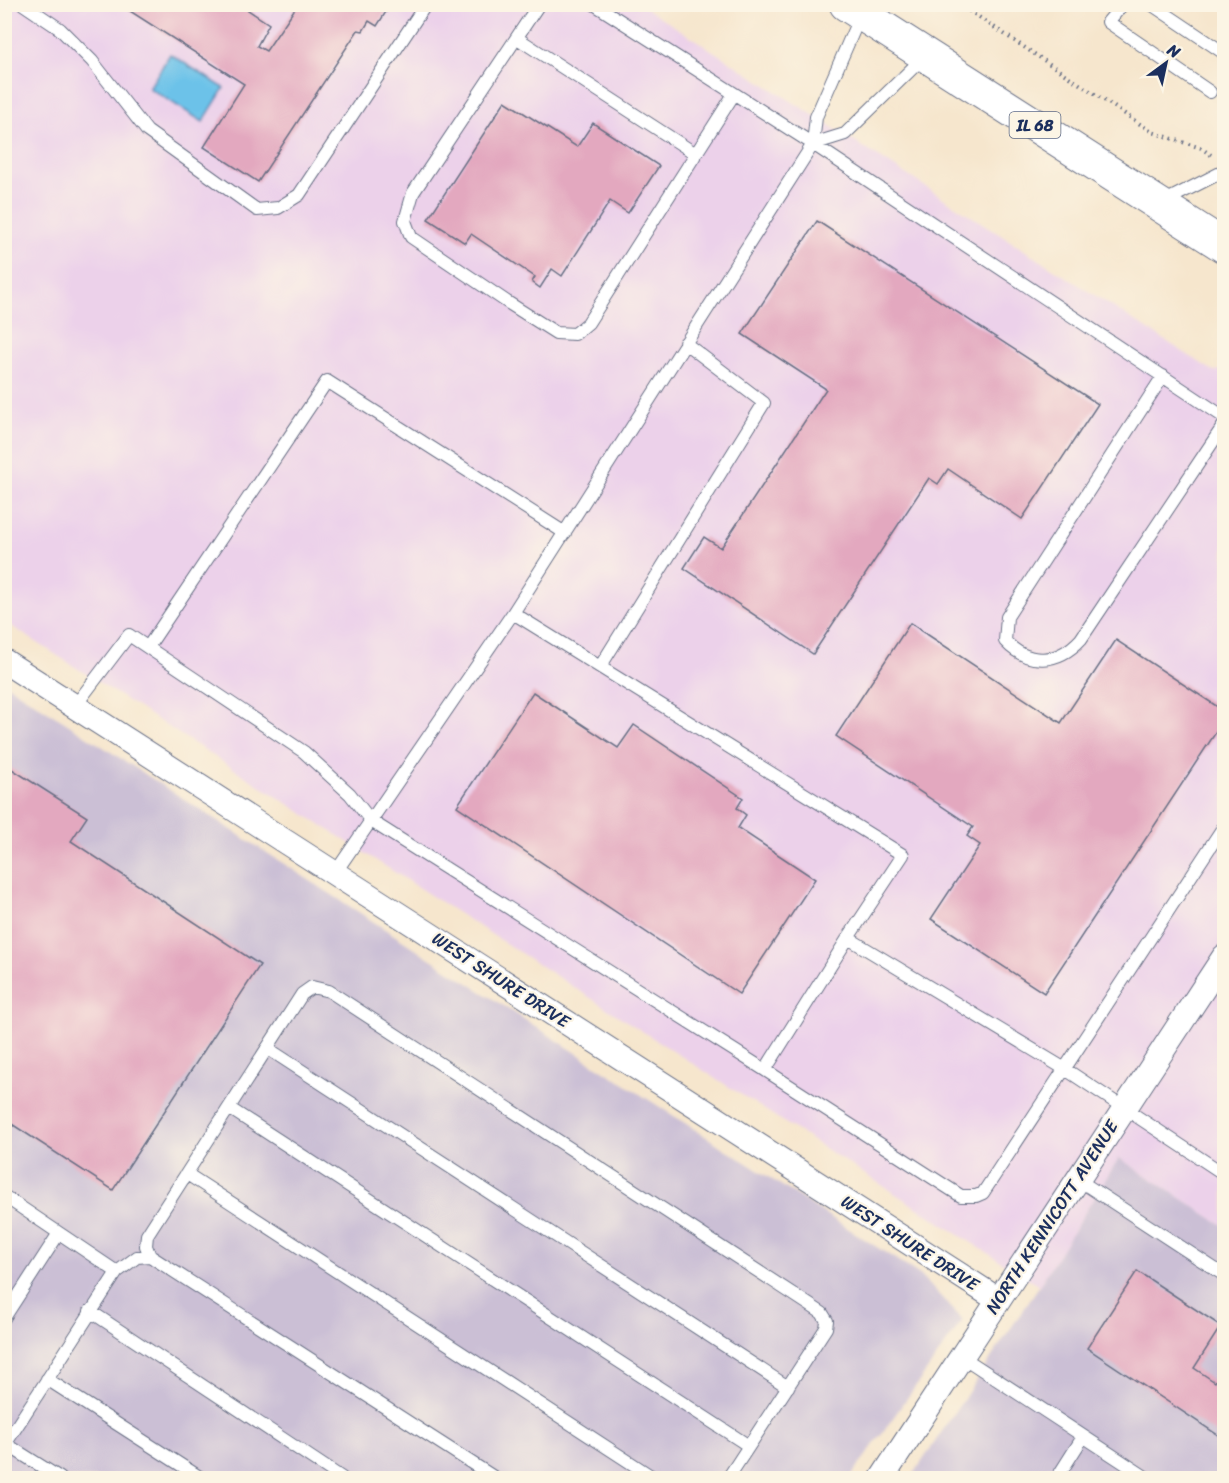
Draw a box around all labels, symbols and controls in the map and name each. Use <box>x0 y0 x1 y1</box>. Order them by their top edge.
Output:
north arrow <box>1136 33 1196 93</box>
text: N <box>1161 35 1187 67</box>
road number: IL 68 <box>1010 112 1060 138</box>
street label: WEST SHURE DRIVE <box>425 923 577 1037</box>
street label: NORTH KENNICOTT AVENUE <box>977 1112 1128 1321</box>
street label: WEST SHURE DRIVE <box>834 1186 986 1300</box>

